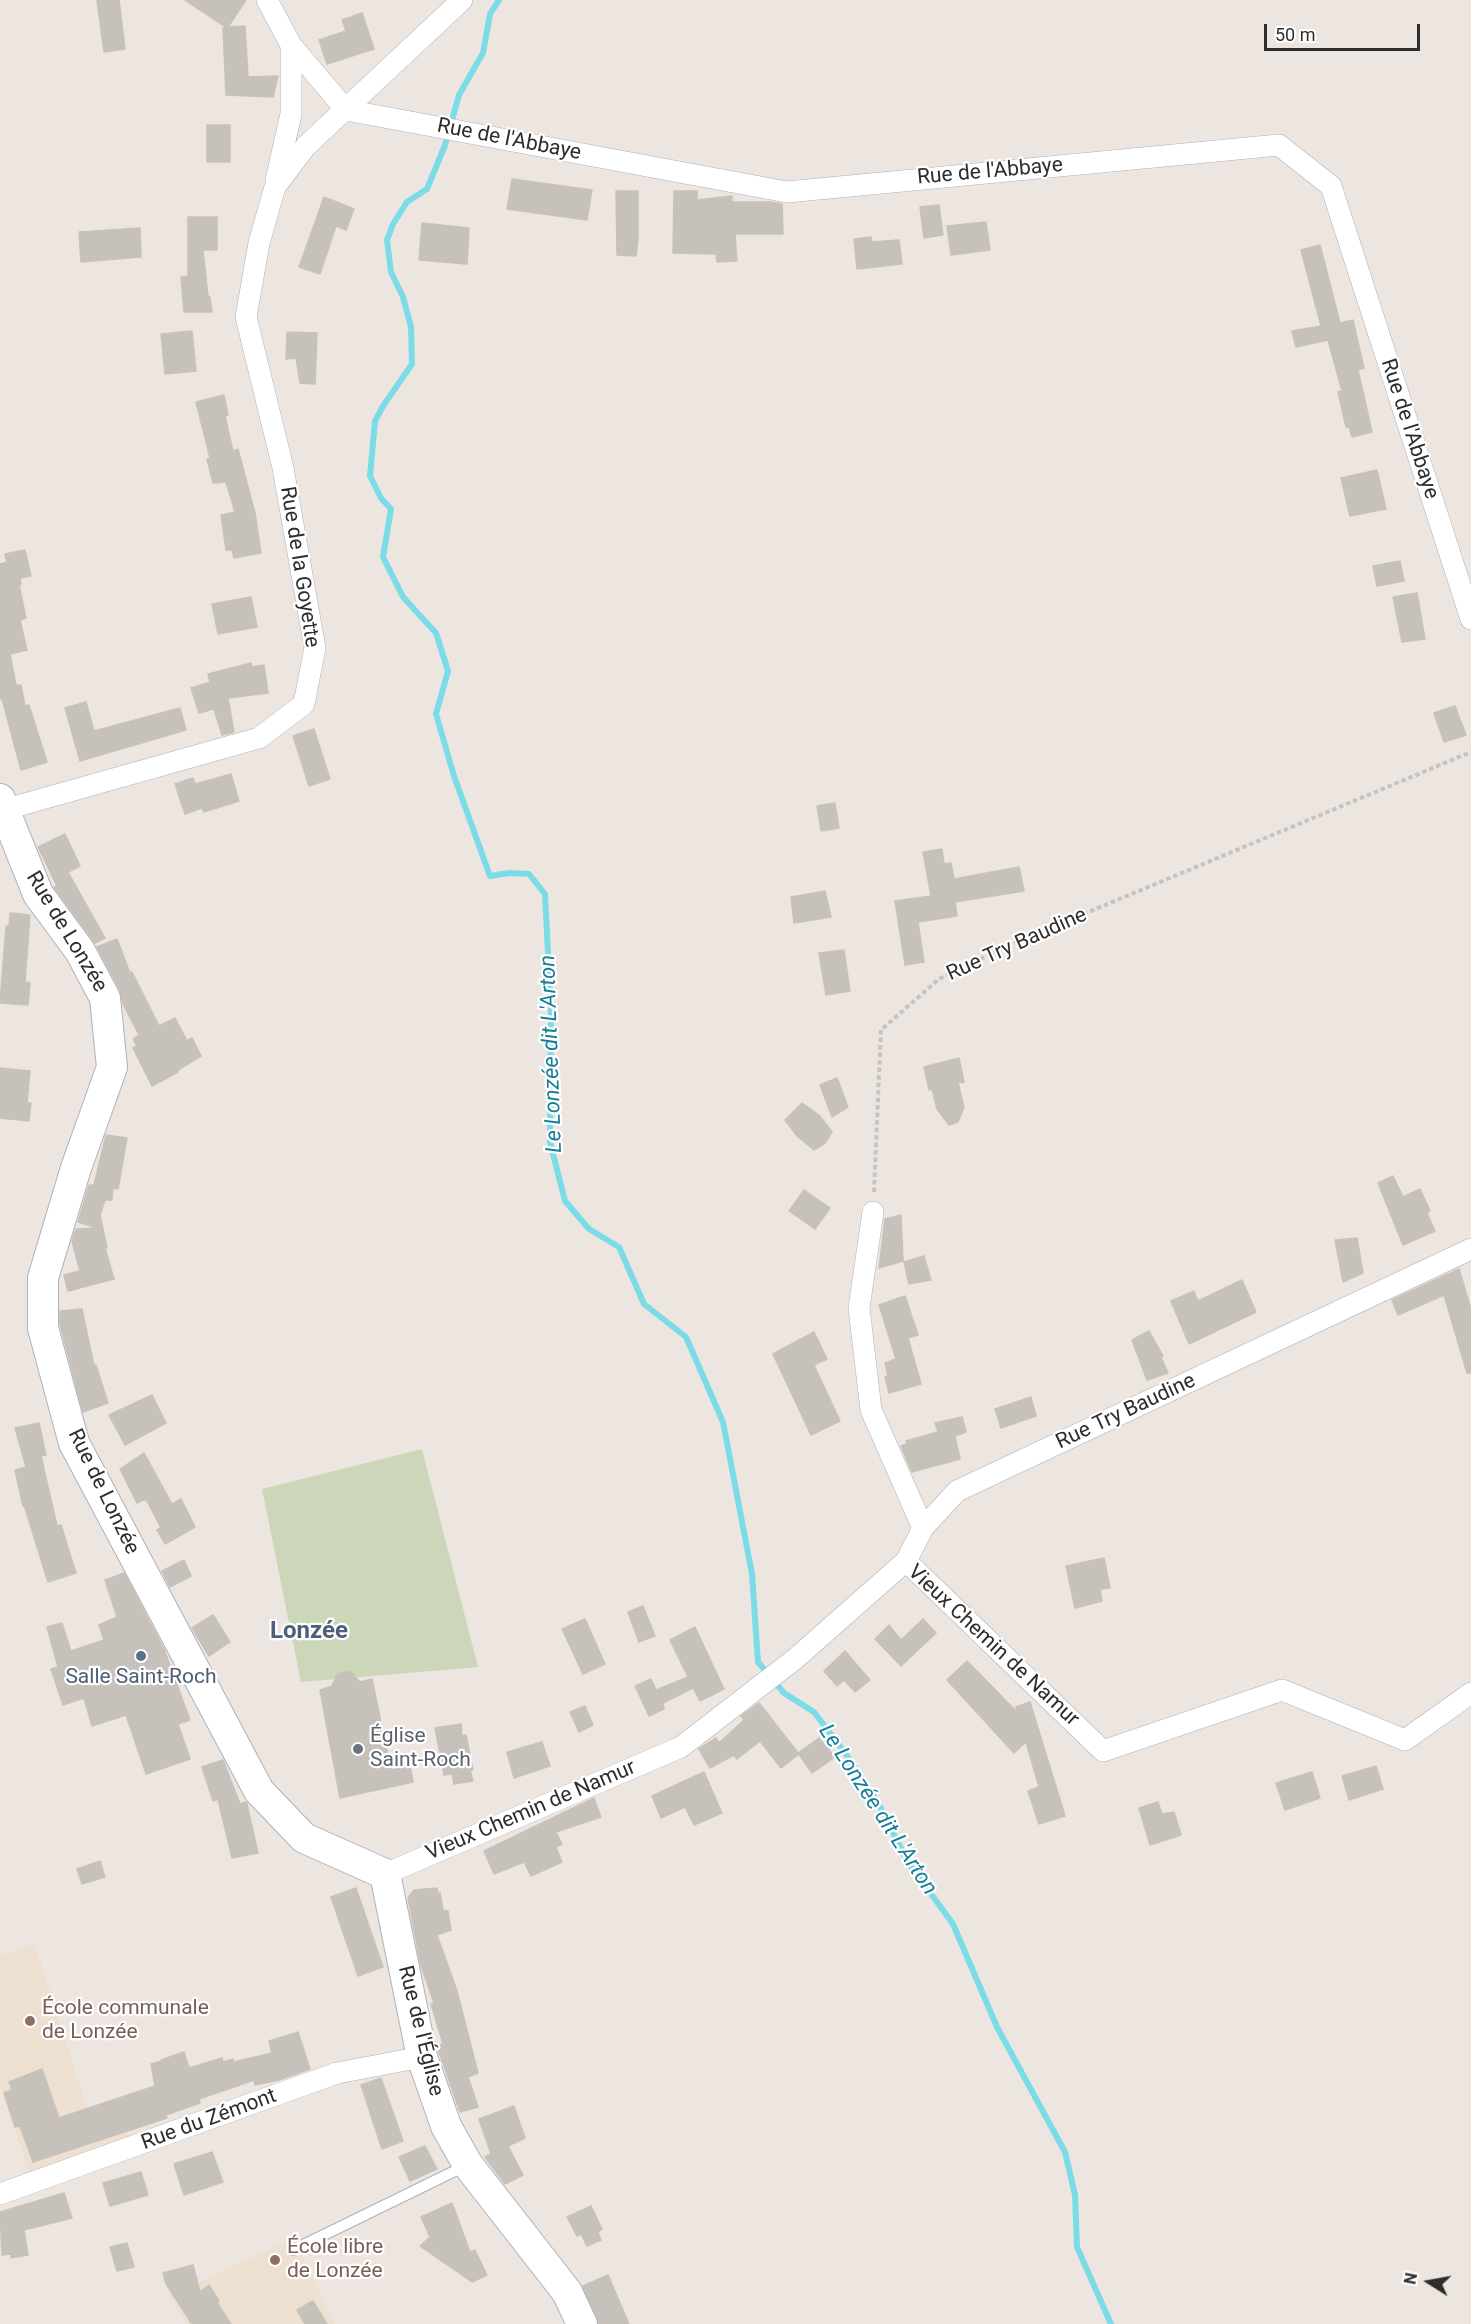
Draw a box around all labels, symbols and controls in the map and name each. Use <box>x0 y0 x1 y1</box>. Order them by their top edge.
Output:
scale bar <box>1267 12 1423 50</box>
text: 50 m <box>1275 24 1315 45</box>
street label: Rue de l'Abbaye <box>435 114 583 166</box>
street label: Rue de l'Abbaye <box>916 153 1064 191</box>
street label: Rue de l'Abbaye <box>1374 356 1444 502</box>
street label: Rue de la Goyette <box>274 485 324 649</box>
street label: Rue de Lonzée <box>20 867 112 997</box>
street label: Rue Try Baudine <box>943 903 1091 987</box>
water label: Le Lonzée dit L'Arton <box>535 955 569 1153</box>
street label: Rue Try Baudine <box>1052 1369 1200 1455</box>
street label: Rue de Lonzée <box>62 1425 144 1559</box>
street label: Vieux Chemin de Namur <box>902 1560 1084 1732</box>
district label: Lonzée <box>270 1618 348 1646</box>
marker: Salle Saint-Roch <box>134 1649 148 1663</box>
place label: Salle Saint-Roch <box>65 1665 217 1691</box>
water label: Le Lonzée dit L'Arton <box>812 1720 942 1900</box>
place label: Église Saint-Roch <box>370 1724 471 1774</box>
marker: Église Saint-Roch <box>351 1742 365 1756</box>
street label: Vieux Chemin de Namur <box>422 1755 640 1867</box>
street label: Rue de l'Église <box>392 1963 448 2099</box>
place label: École communale de Lonzée <box>42 1996 209 2046</box>
marker: École communale de Lonzée <box>23 2014 37 2028</box>
street label: Rue du Zémont <box>138 2084 280 2156</box>
place label: École libre de Lonzée <box>287 2235 383 2285</box>
north arrow <box>1399 2252 1459 2312</box>
marker: École libre de Lonzée <box>268 2253 282 2267</box>
text: N <box>1400 2271 1421 2286</box>

